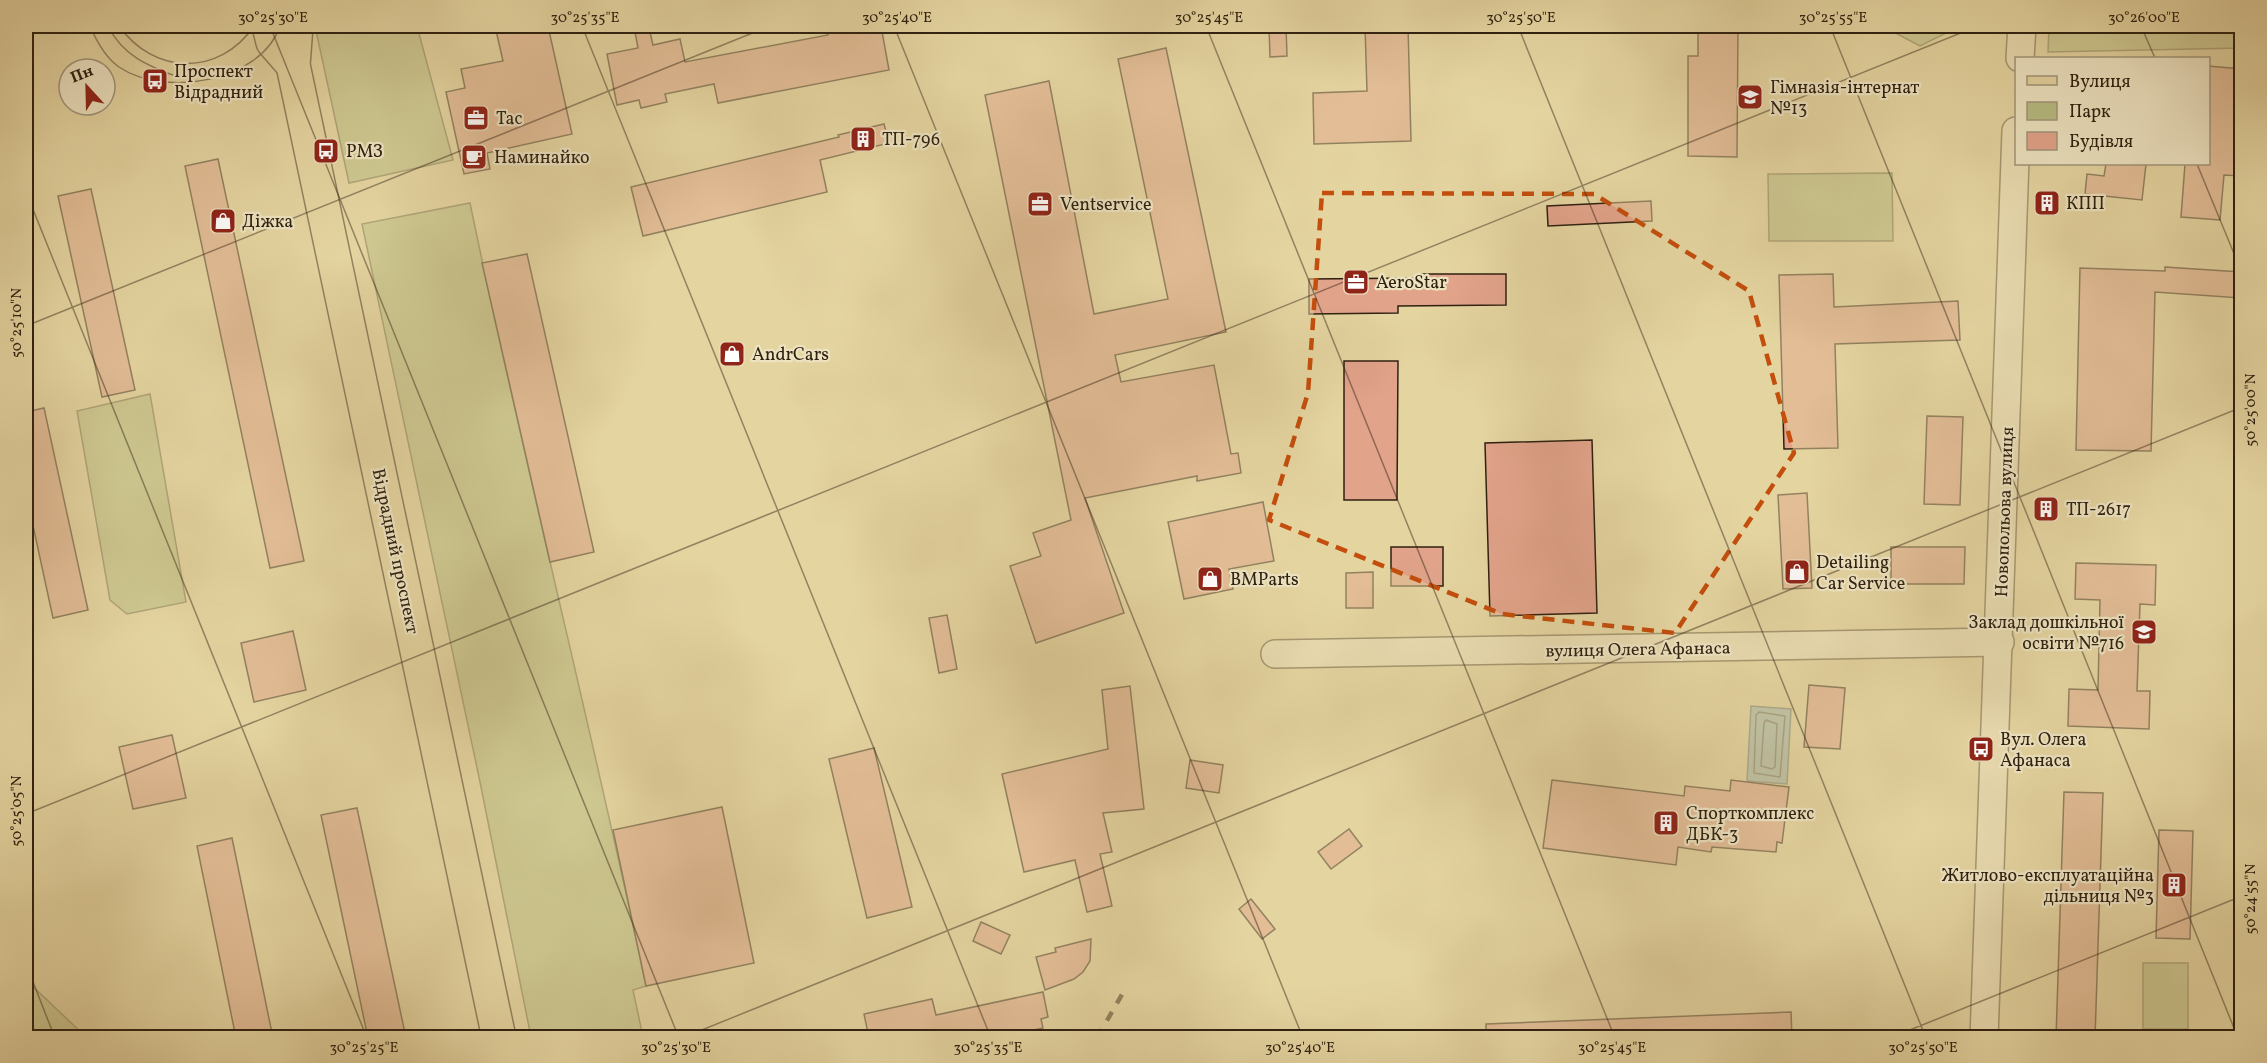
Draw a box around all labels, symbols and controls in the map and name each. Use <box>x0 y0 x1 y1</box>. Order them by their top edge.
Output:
text: 30°25'30"E <box>238 8 308 29</box>
text: 30°25'35"E <box>551 8 619 29</box>
text: 30°25'40"E <box>862 8 932 29</box>
text: 30°25'45"E <box>1175 8 1243 29</box>
text: 30°25'50"E <box>1486 8 1556 29</box>
text: 30°25'55"E <box>1799 8 1867 29</box>
text: 30°26'00"E <box>2108 8 2180 29</box>
north arrow <box>57 57 117 117</box>
legend <box>2015 57 2210 165</box>
text: Пн <box>67 60 97 89</box>
place label: Проспект Відрадний <box>174 60 263 106</box>
bus stop icon: Проспект Відрадний <box>140 66 170 96</box>
text: Вулиця <box>2069 70 2131 95</box>
place label: Гімназія-інтернат №13 <box>1770 76 1919 122</box>
school or university icon: Гімназія-інтернат №13 <box>1735 82 1765 112</box>
text: Парк <box>2069 100 2111 125</box>
office icon: Тас <box>461 103 491 133</box>
place label: Тас <box>496 107 522 132</box>
building icon: ТП-796 <box>848 124 878 154</box>
place label: ТП-796 <box>882 128 940 153</box>
text: Будівля <box>2069 130 2133 155</box>
bus stop icon: РМЗ <box>311 136 341 166</box>
place label: РМЗ <box>346 140 383 165</box>
cafe icon: Наминайко <box>459 142 489 172</box>
place label: Наминайко <box>494 146 590 171</box>
building icon: КПП <box>2032 188 2062 218</box>
office icon: Ventservice <box>1025 189 1055 219</box>
place label: КПП <box>2066 192 2105 217</box>
place label: Ventservice <box>1060 193 1152 218</box>
shop icon: Діжка <box>208 206 238 236</box>
place label: Діжка <box>242 210 293 235</box>
office icon: AeroStar <box>1341 267 1371 297</box>
place label: AeroStar <box>1376 271 1447 296</box>
text: 50°25'10"N <box>7 288 28 358</box>
shop icon: AndrCars <box>717 339 747 369</box>
place label: AndrCars <box>752 343 829 368</box>
text: 50°25'00"N <box>2241 373 2262 447</box>
street label: Новопольова вулиця <box>1990 426 2021 598</box>
street label: Відрадний проспект <box>365 466 424 636</box>
building icon: ТП-2617 <box>2031 494 2061 524</box>
place label: ТП-2617 <box>2066 498 2131 523</box>
place label: Detailing Car Service <box>1816 551 1905 597</box>
shop icon: Detailing Car Service <box>1782 557 1812 587</box>
shop icon: BMParts <box>1195 564 1225 594</box>
place label: BMParts <box>1230 568 1299 593</box>
place label: Заклад дошкільної освіти №716 <box>1968 611 2125 657</box>
school or university icon: Заклад дошкільної освіти №716 <box>2129 617 2159 647</box>
street label: вулиця Олега Афанаса <box>1545 636 1731 665</box>
place label: Вул. Олега Афанаса <box>2000 728 2086 774</box>
bus stop icon: Вул. Олега Афанаса <box>1966 734 1996 764</box>
text: 50°25'05"N <box>7 775 28 847</box>
place label: Спорткомплекс ДБК-3 <box>1686 802 1814 848</box>
building icon: Спорткомплекс ДБК-3 <box>1651 808 1681 838</box>
place label: Житлово-експлуатаційна дільниця №3 <box>1942 864 2154 910</box>
text: 50°24'55"N <box>2241 864 2262 934</box>
building icon: Житлово-експлуатаційна дільниця №3 <box>2159 870 2189 900</box>
text: 30°25'25"E <box>329 1038 399 1059</box>
text: 30°25'30"E <box>641 1038 711 1059</box>
text: 30°25'35"E <box>954 1038 1022 1059</box>
text: 30°25'40"E <box>1265 1038 1335 1059</box>
text: 30°25'45"E <box>1578 1038 1646 1059</box>
text: 30°25'50"E <box>1888 1038 1958 1059</box>

